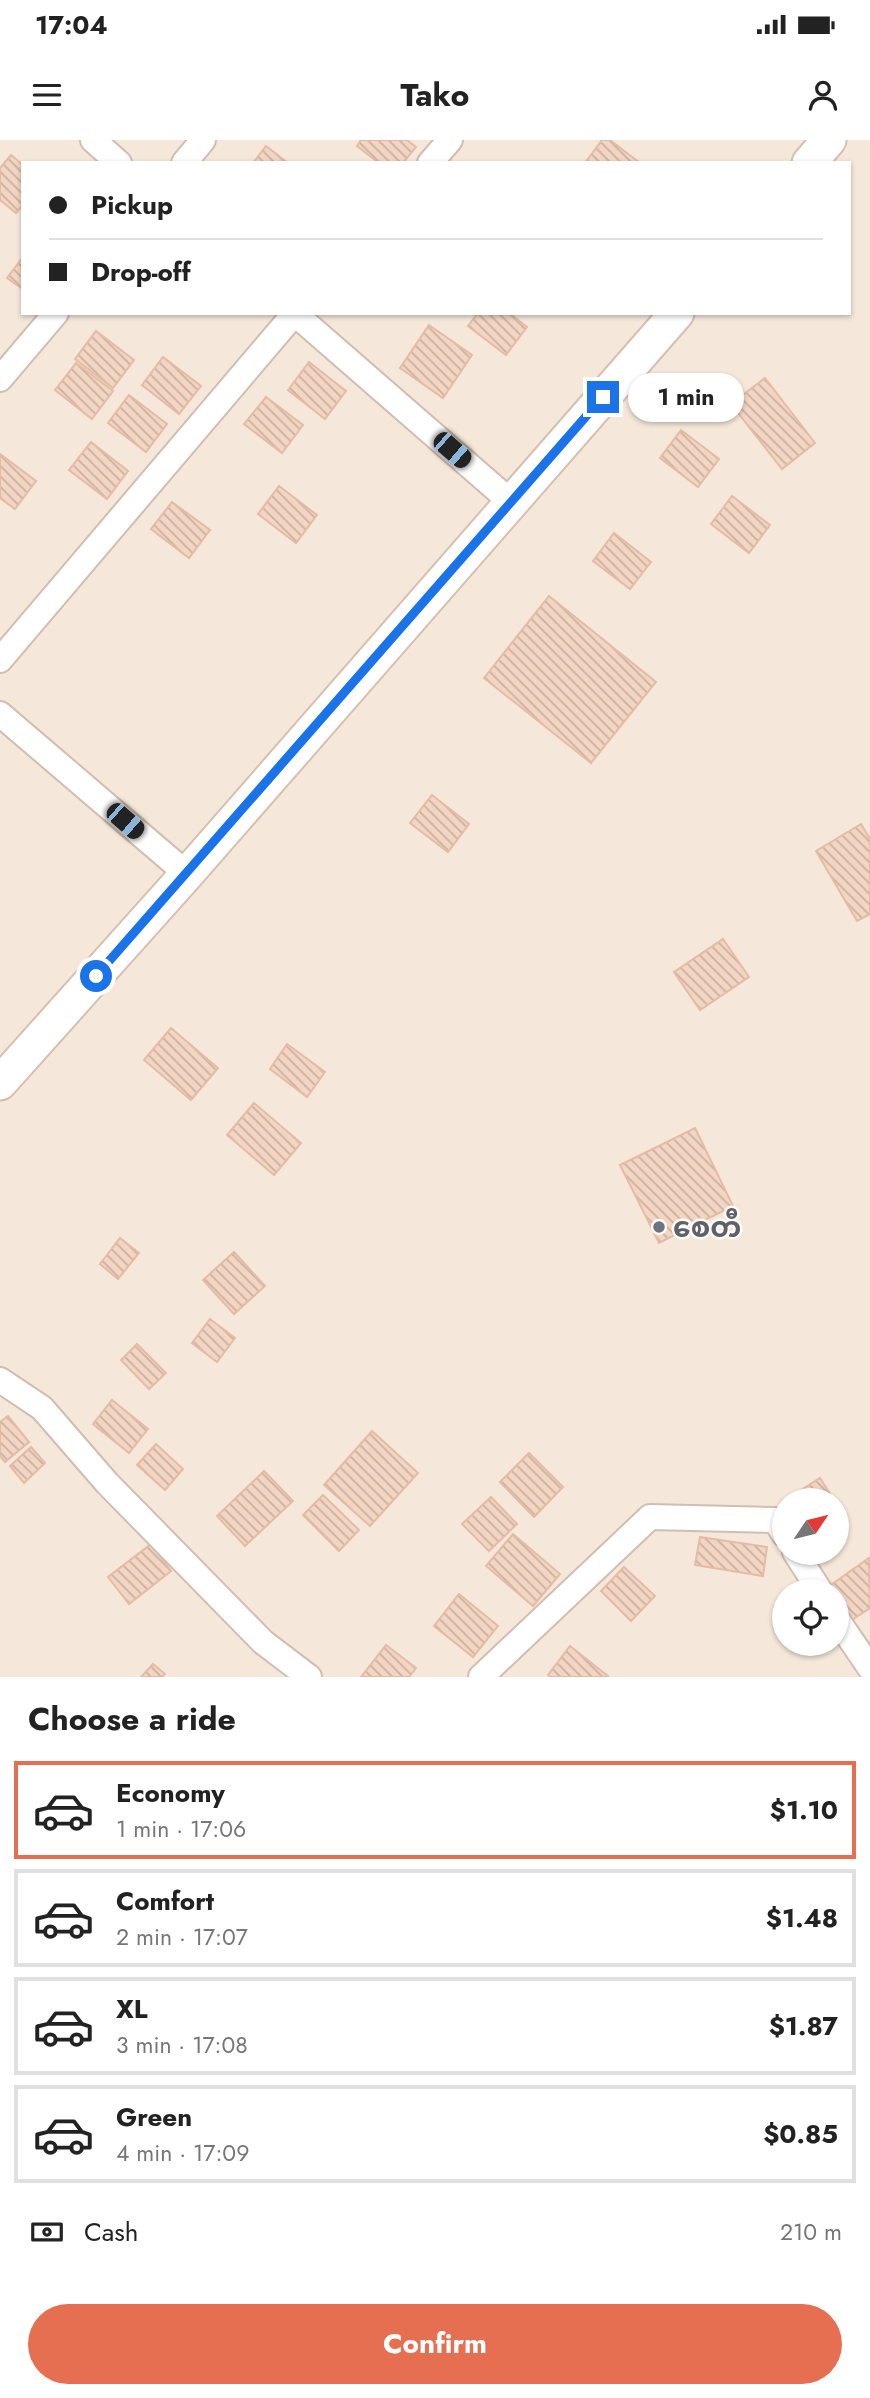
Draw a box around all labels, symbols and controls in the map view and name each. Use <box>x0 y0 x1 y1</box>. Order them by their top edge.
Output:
text: 17:04 <box>35 6 108 44</box>
text: Tako <box>401 72 469 118</box>
icon: menu <box>28 76 66 114</box>
icon: person <box>804 76 842 114</box>
text: Pickup <box>91 186 173 224</box>
text: Drop-off <box>91 253 191 291</box>
callout: 1 min <box>628 372 743 422</box>
text: 1 min <box>657 380 715 414</box>
route end <box>587 381 619 413</box>
car <box>430 428 475 472</box>
car <box>103 799 148 843</box>
route start <box>80 960 112 992</box>
place label: စေတီ <box>673 1207 741 1248</box>
marker: စေတီ <box>651 1219 667 1235</box>
north arrow <box>772 1488 849 1564</box>
map controls <box>772 1488 849 1656</box>
button: locate <box>772 1579 849 1656</box>
text: Choose a ride <box>28 1696 236 1742</box>
text: Economy <box>116 1774 225 1812</box>
icon: car <box>32 1779 95 1842</box>
text: $1.10 <box>770 1791 838 1829</box>
text: 1 min · 17:06 <box>116 1812 246 1846</box>
text: Comfort <box>116 1882 214 1920</box>
icon: car <box>32 1887 95 1950</box>
text: $1.48 <box>766 1899 838 1937</box>
text: 2 min · 17:07 <box>116 1920 248 1954</box>
text: XL <box>116 1990 148 2028</box>
icon: car <box>32 1995 95 2058</box>
text: $1.87 <box>769 2007 838 2045</box>
text: 3 min · 17:08 <box>116 2028 248 2062</box>
text: Green <box>116 2098 192 2136</box>
icon: car <box>32 2103 95 2166</box>
text: $0.85 <box>763 2115 838 2153</box>
text: 4 min · 17:09 <box>116 2136 249 2170</box>
icon: cash <box>28 2213 66 2251</box>
text: Cash <box>84 2213 138 2251</box>
text: 210 m <box>780 2215 842 2249</box>
button: Confirm <box>28 2304 842 2384</box>

